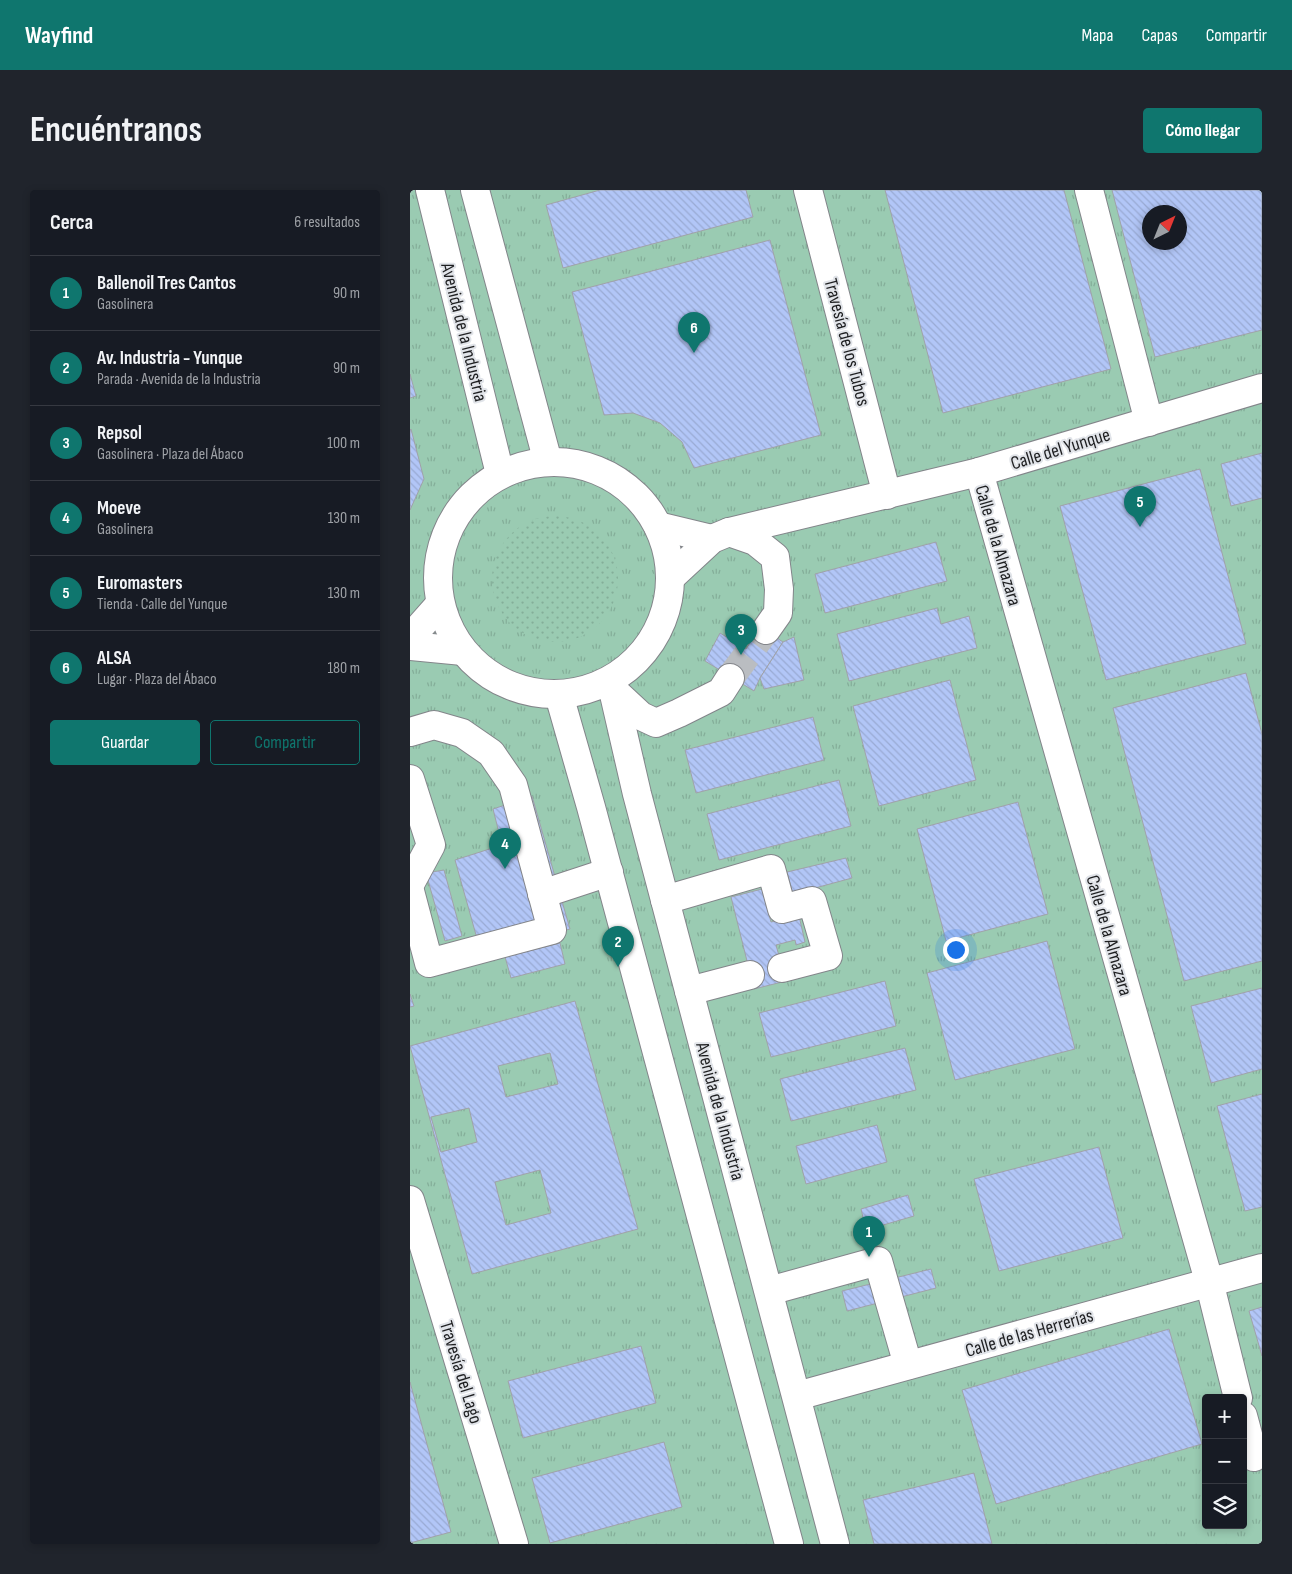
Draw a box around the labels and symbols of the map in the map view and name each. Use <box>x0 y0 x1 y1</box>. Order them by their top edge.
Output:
north arrow <box>1142 205 1187 250</box>
street label: Avenida de la Industria <box>435 260 492 404</box>
street label: Travesía de los Tubos <box>819 276 875 409</box>
pin: 6 <box>678 312 710 353</box>
street label: Calle del Yunque <box>1008 423 1113 475</box>
street label: Calle de la Almazara <box>969 482 1026 608</box>
pin: 5 <box>1124 486 1156 527</box>
pin: 3 <box>725 614 757 655</box>
pin: 4 <box>489 828 521 869</box>
street label: Calle de la Almazara <box>1080 872 1137 998</box>
pin: 2 <box>602 926 634 967</box>
your location <box>943 937 969 963</box>
street label: Avenida de la Industria <box>690 1039 749 1183</box>
pin: 1 <box>853 1216 885 1257</box>
street label: Calle de las Herrerías <box>963 1304 1096 1363</box>
street label: Travesía del Lago <box>434 1318 487 1426</box>

